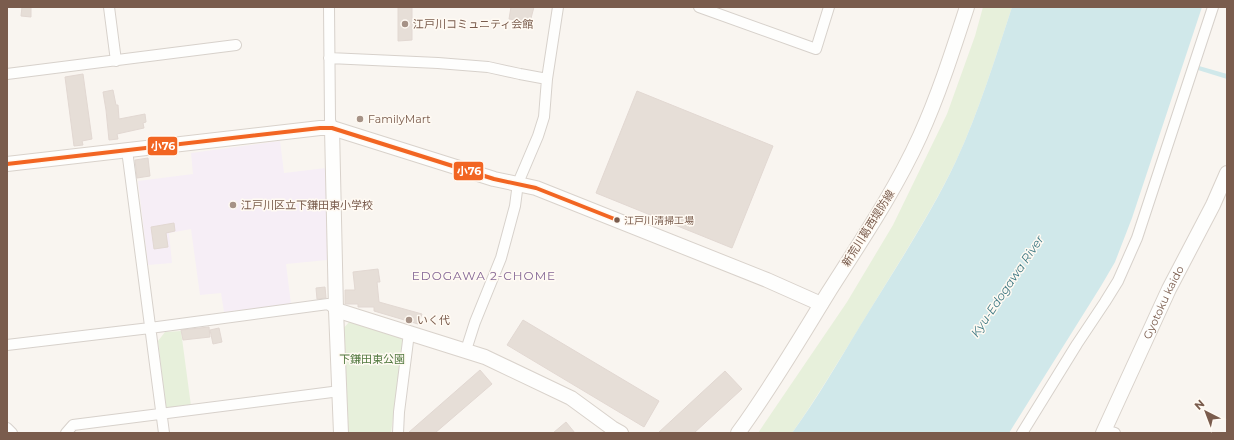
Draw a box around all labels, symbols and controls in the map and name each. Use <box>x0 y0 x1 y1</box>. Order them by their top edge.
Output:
place label: 江戸川コミュニティ会館 <box>413 17 533 31</box>
marker: 江戸川コミュニティ会館 <box>400 19 410 29</box>
place label: FamilyMart <box>368 112 431 126</box>
marker: FamilyMart <box>355 114 365 124</box>
line badge: 小76 <box>147 136 178 156</box>
text: 小76 <box>151 139 175 153</box>
line badge: 小76 <box>453 161 484 181</box>
text: 小76 <box>457 164 481 178</box>
street label: 新荒川葛西堤防線 <box>839 187 897 269</box>
place label: 江戸川区立下鎌田東小学校 <box>241 198 373 212</box>
marker: 江戸川区立下鎌田東小学校 <box>228 200 238 210</box>
place label: 江戸川清掃工場 <box>624 214 694 227</box>
marker: 江戸川清掃工場 <box>612 215 622 225</box>
water label: Kyu-Edogawa River <box>967 232 1047 340</box>
street label: Gyotoku kaido <box>1140 263 1187 341</box>
district label: EDOGAWA 2-CHOME <box>412 268 556 283</box>
place label: いく代 <box>417 313 450 327</box>
marker: いく代 <box>404 315 414 325</box>
park label: 下鎌田東公園 <box>339 352 405 366</box>
north arrow <box>1186 392 1226 432</box>
text: N <box>1191 396 1207 413</box>

